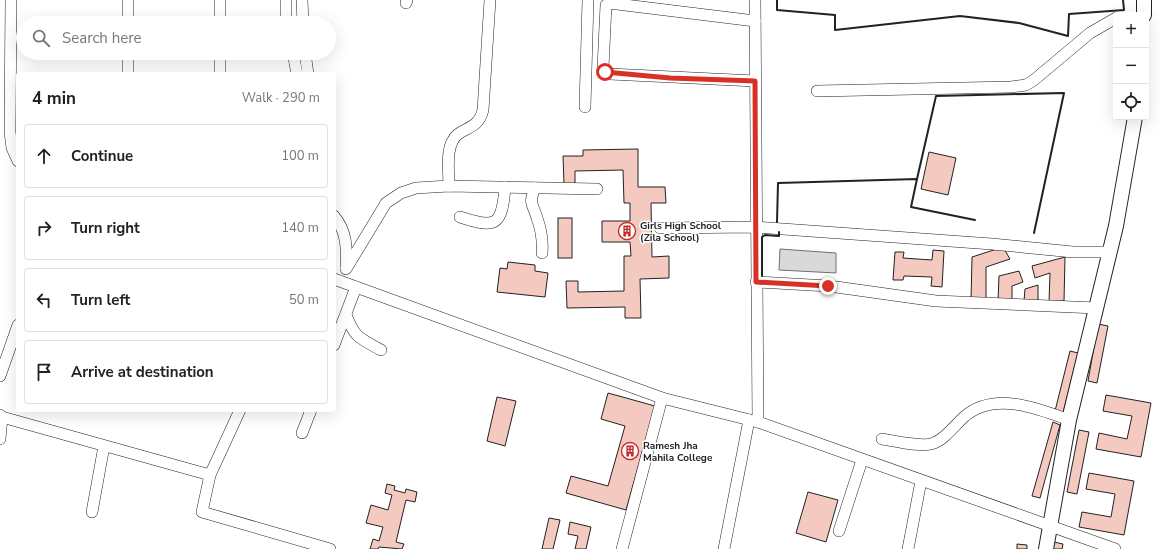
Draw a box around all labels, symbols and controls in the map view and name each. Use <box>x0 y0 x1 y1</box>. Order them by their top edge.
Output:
map controls <box>1113 12 1149 120</box>
button: + <box>1113 12 1149 48</box>
search box <box>16 16 336 60</box>
icon: search <box>30 27 52 49</box>
text: Search here <box>62 28 142 48</box>
button: − <box>1113 48 1149 84</box>
route start <box>596 63 614 81</box>
button: locate <box>1113 84 1149 120</box>
text: 4 min <box>32 87 76 110</box>
text: Walk · 290 m <box>242 89 320 107</box>
icon: ahead <box>33 145 55 167</box>
text: Continue <box>71 146 133 166</box>
text: 100 m <box>281 147 319 165</box>
icon: right <box>33 217 55 239</box>
text: Turn right <box>71 218 140 238</box>
text: 140 m <box>281 219 319 237</box>
place label: Girls High School (Zila School) <box>640 219 722 245</box>
building icon: Girls High School (Zila School) <box>617 221 637 241</box>
route end <box>819 277 837 295</box>
icon: left <box>33 289 55 311</box>
text: Turn left <box>71 290 130 310</box>
text: 50 m <box>289 291 319 309</box>
icon: arrive <box>33 361 55 383</box>
text: Arrive at destination <box>71 362 214 382</box>
place label: Ramesh Jha Mahila College <box>643 439 713 465</box>
building icon: Ramesh Jha Mahila College <box>620 441 640 461</box>

